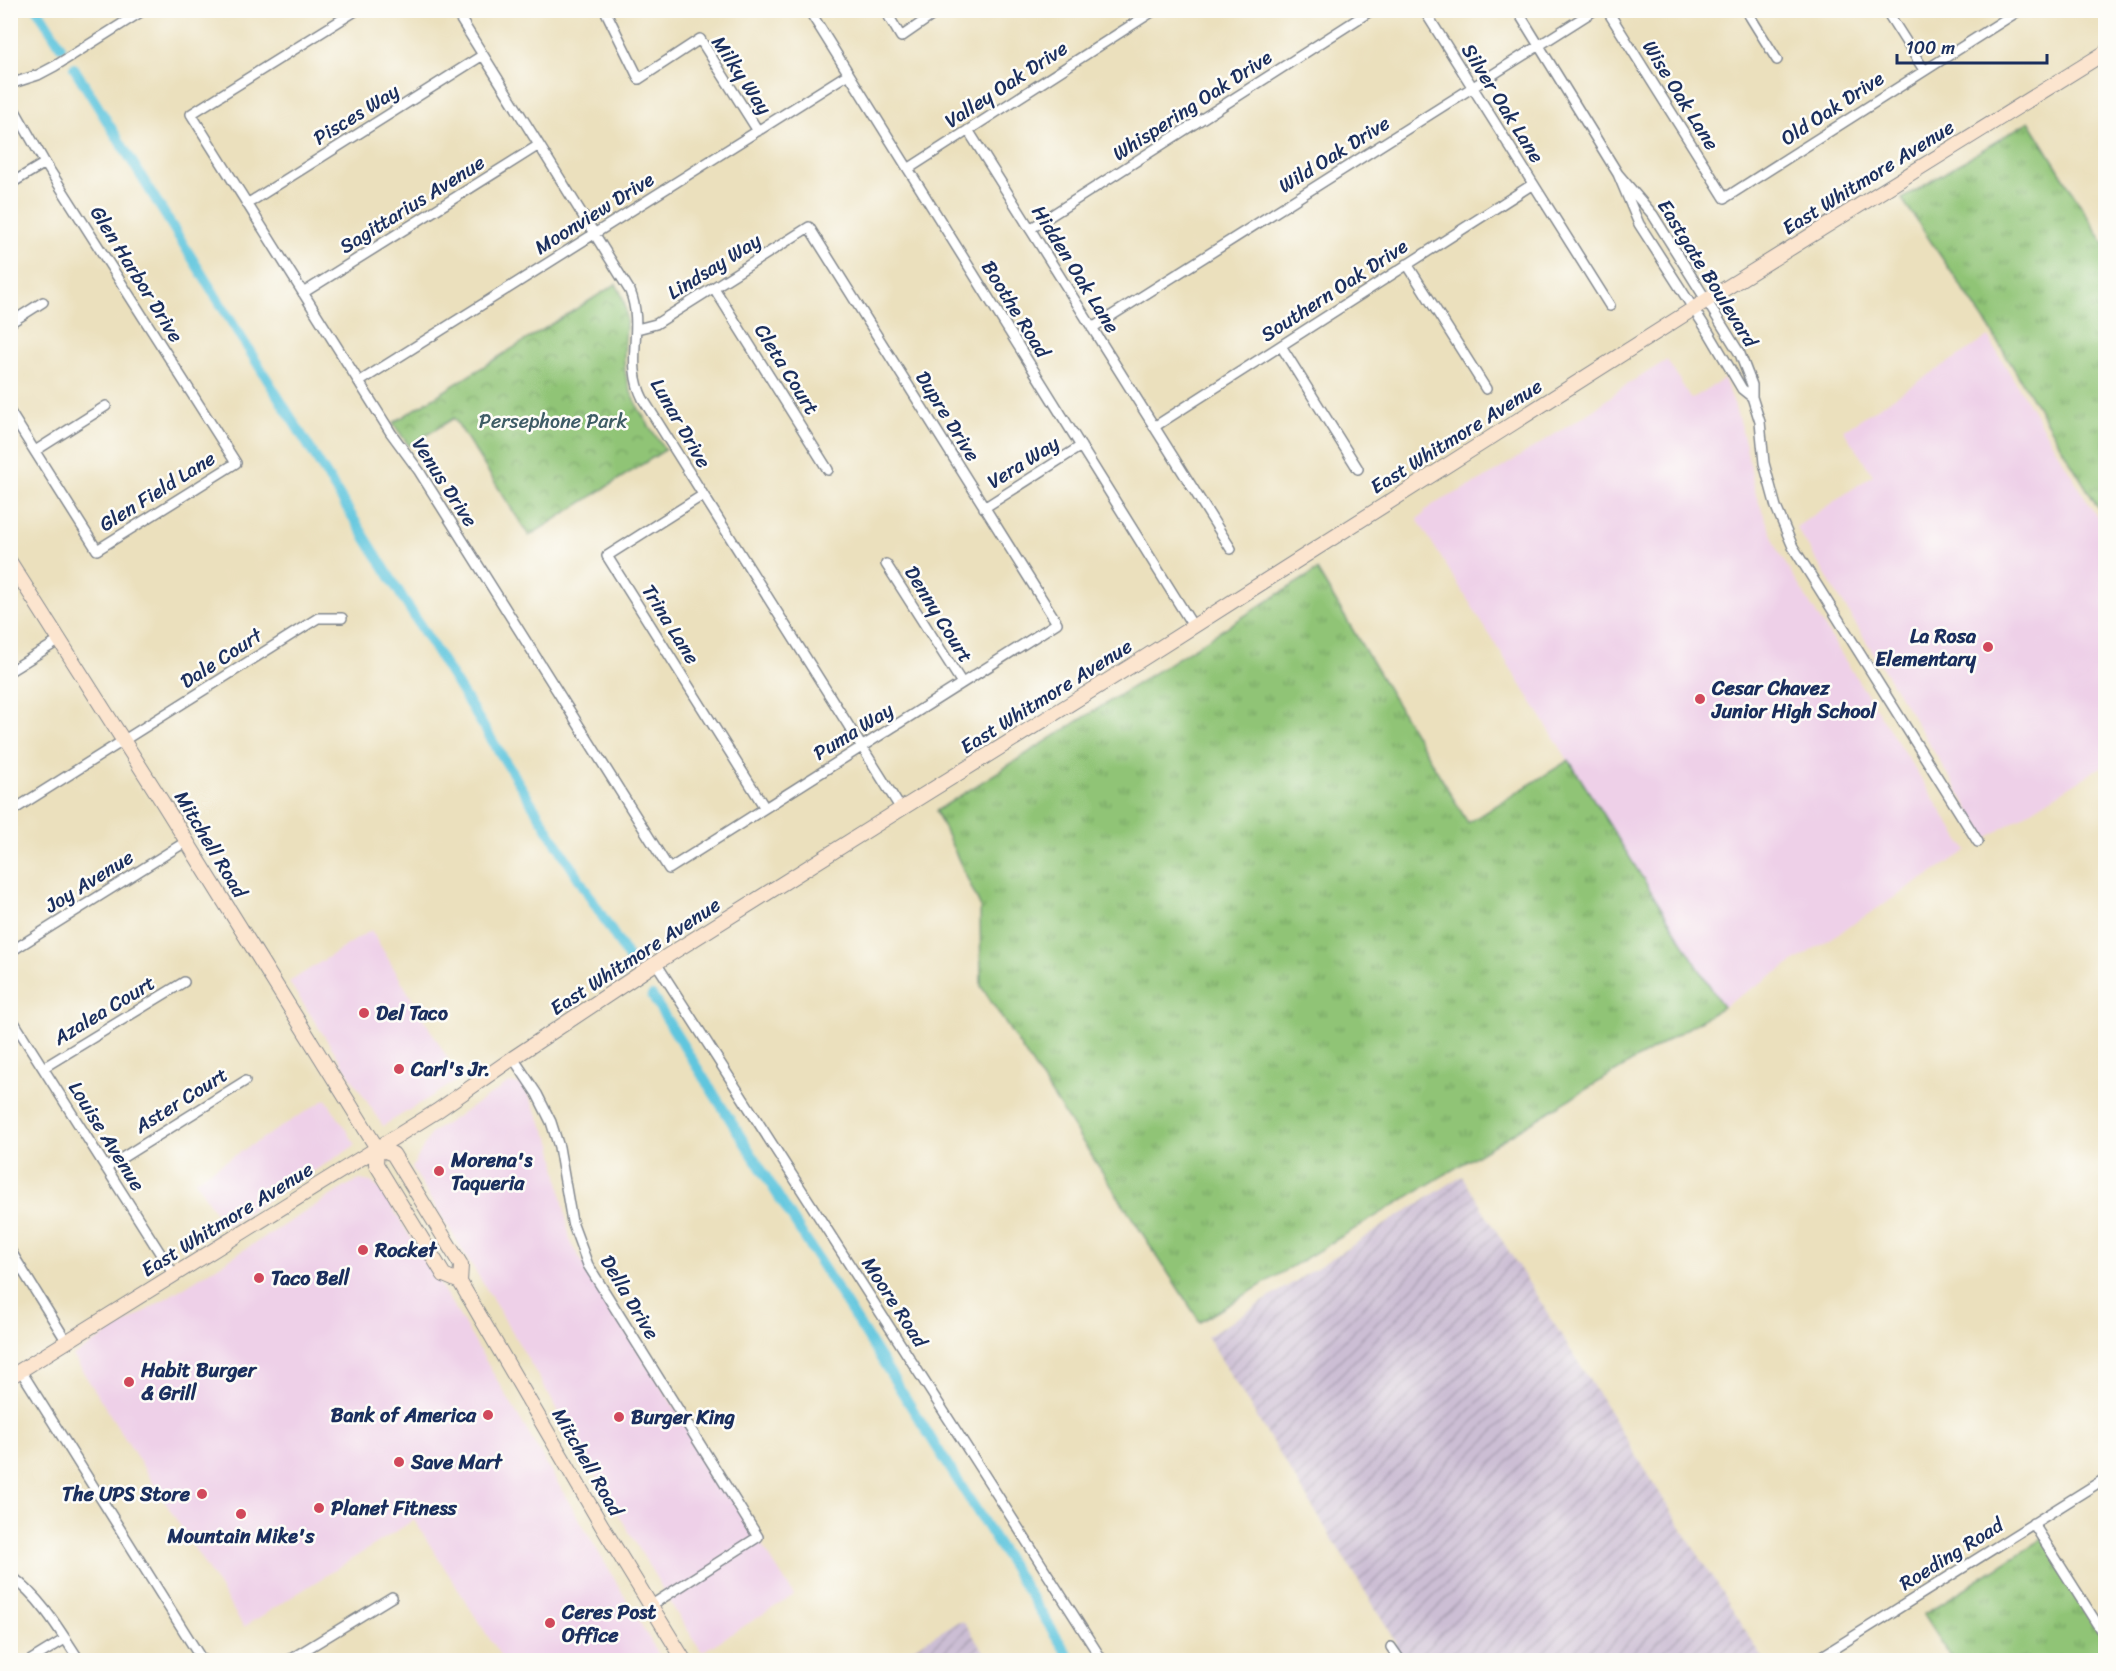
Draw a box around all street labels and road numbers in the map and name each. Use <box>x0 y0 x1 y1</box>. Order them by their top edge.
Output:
street label: Milky Way <box>702 28 782 123</box>
street label: Valley Oak Drive <box>937 31 1075 138</box>
street label: Wise Oak Lane <box>1633 33 1729 157</box>
street label: Silver Oak Lane <box>1452 36 1553 170</box>
street label: Whispering Oak Drive <box>1105 40 1280 170</box>
street label: Old Oak Drive <box>1773 61 1892 155</box>
street label: Pisces Way <box>306 74 407 155</box>
street label: Wild Oak Drive <box>1271 106 1397 203</box>
street label: East Whitmore Avenue <box>1775 110 1961 245</box>
street label: Sagittarius Avenue <box>332 145 492 263</box>
street label: Moonview Drive <box>527 162 662 264</box>
street label: Eastgate Boulevard <box>1648 192 1768 356</box>
street label: Hidden Oak Lane <box>1022 198 1129 341</box>
street label: Glen Harbor Drive <box>80 199 193 350</box>
street label: Lindsay Way <box>660 223 769 309</box>
street label: Southern Oak Drive <box>1253 229 1415 351</box>
street label: Boothe Road <box>972 253 1060 366</box>
street label: Cleta Court <box>745 317 829 422</box>
street label: Dupre Drive <box>906 364 989 469</box>
street label: East Whitmore Avenue <box>1363 369 1549 504</box>
street label: Lunar Drive <box>641 371 721 475</box>
street label: Vera Way <box>980 426 1067 498</box>
street label: Venus Drive <box>402 430 487 534</box>
street label: Glen Field Lane <box>92 442 223 541</box>
street label: Denny Court <box>895 559 983 670</box>
street label: Trina Lane <box>632 577 709 671</box>
street label: Dale Court <box>173 618 270 698</box>
street label: East Whitmore Avenue <box>953 629 1139 764</box>
street label: Puma Way <box>806 693 901 770</box>
street label: Mitchell Road <box>165 784 257 906</box>
street label: Joy Avenue <box>37 840 141 923</box>
street label: East Whitmore Avenue <box>543 888 728 1025</box>
street label: Azalea Court <box>45 966 162 1055</box>
street label: Aster Court <box>127 1058 235 1144</box>
street label: Louise Avenue <box>59 1074 155 1198</box>
street label: East Whitmore Avenue <box>134 1152 320 1287</box>
street label: Della Drive <box>590 1248 669 1347</box>
street label: Moore Road <box>852 1250 938 1356</box>
street label: Mitchell Road <box>542 1401 634 1524</box>
street label: Roeding Road <box>1892 1508 2012 1600</box>

